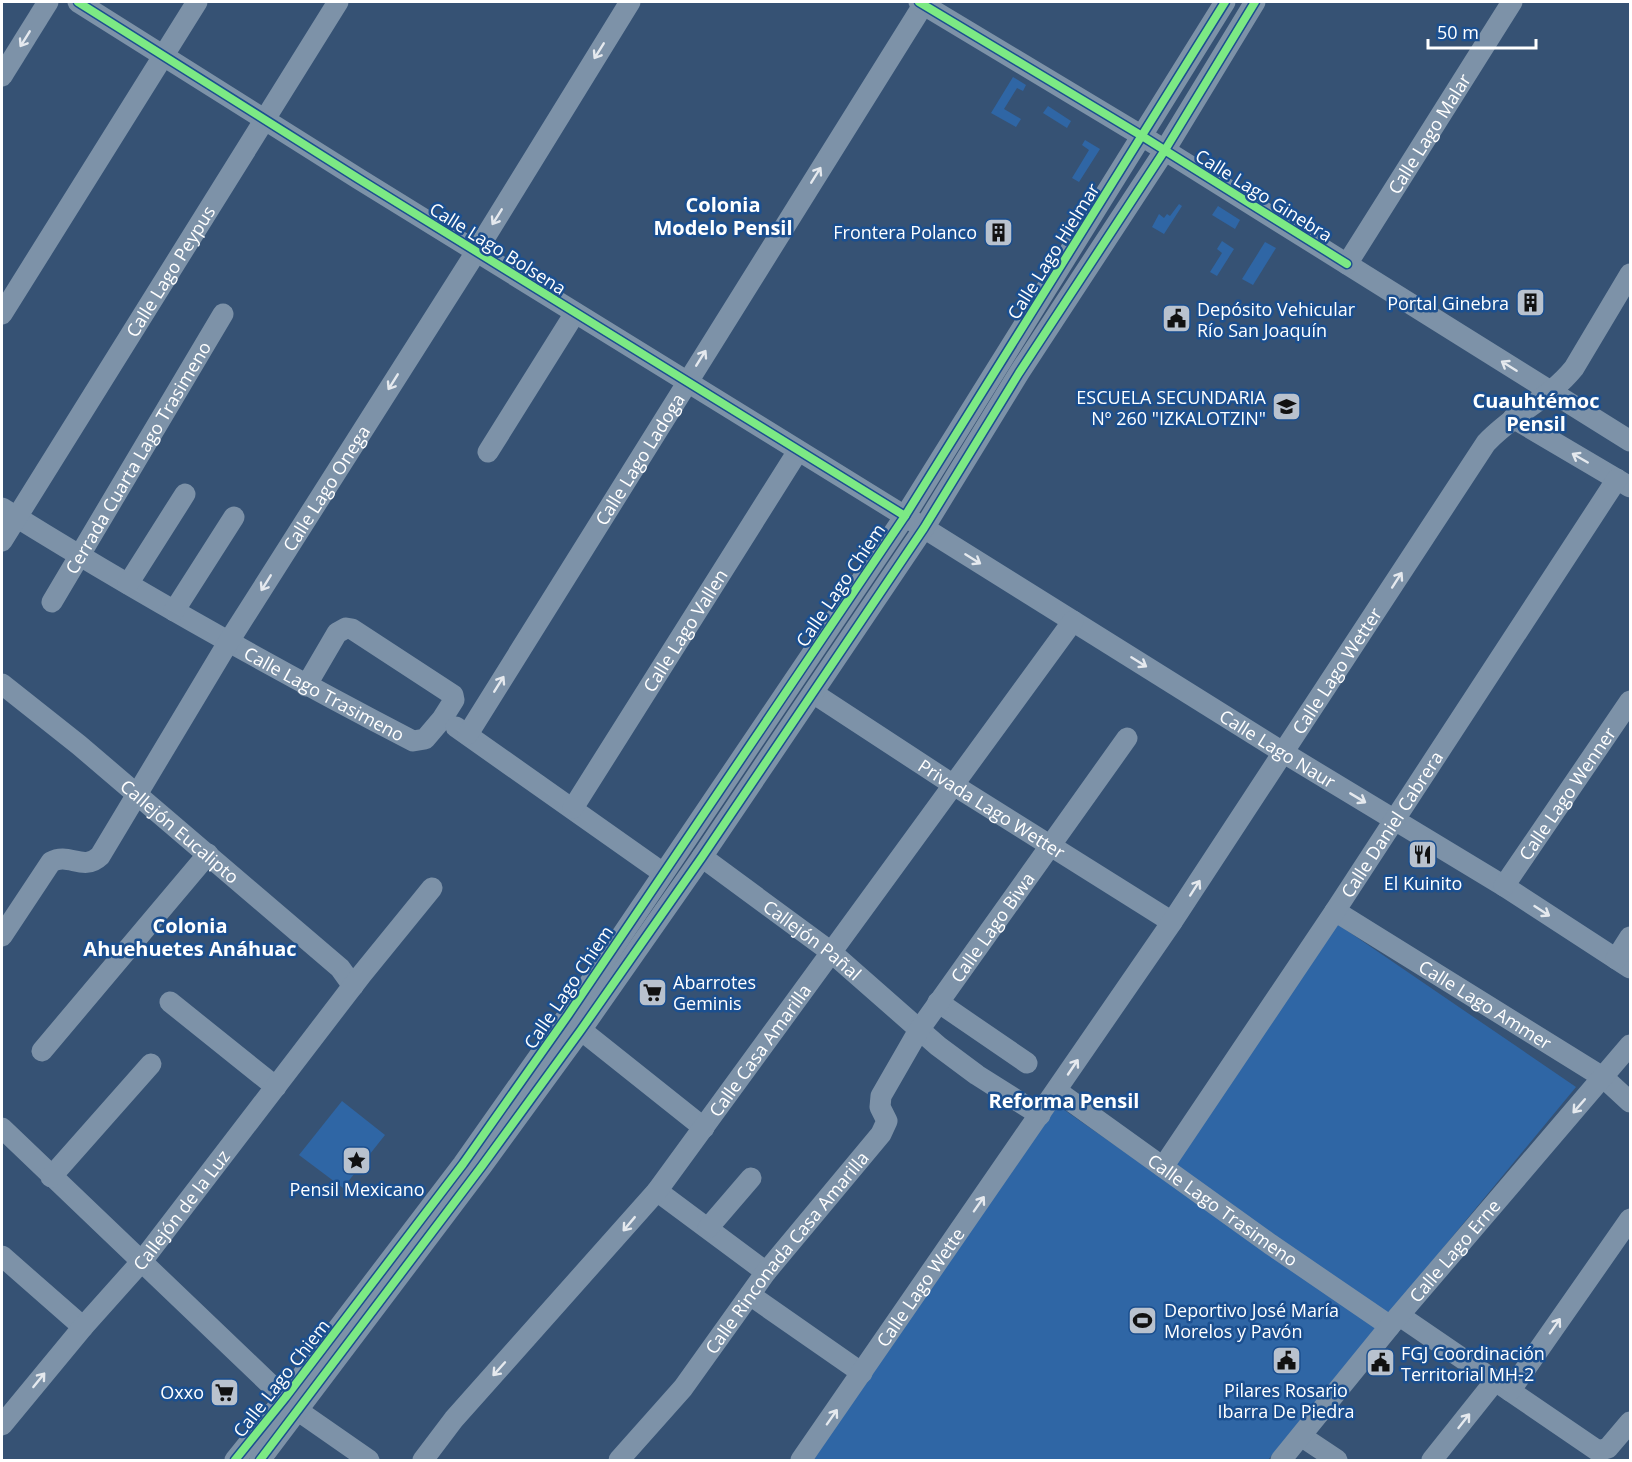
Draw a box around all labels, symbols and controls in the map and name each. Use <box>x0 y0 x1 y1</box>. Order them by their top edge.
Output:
scale bar <box>1428 12 1536 50</box>
text: 50 m <box>1437 20 1479 44</box>
one-way arrow <box>18 30 31 47</box>
one-way arrow <box>593 42 605 59</box>
street label: Calle Lago Malar <box>1382 68 1476 199</box>
street label: Calle Lago Ginebra <box>1191 143 1337 247</box>
one-way arrow <box>811 167 823 184</box>
street label: Calle Lago Hielmar <box>1001 178 1105 324</box>
district label: Colonia Modelo Pensil <box>653 191 793 241</box>
street label: Calle Lago Bolsena <box>425 196 571 300</box>
street label: Calle Lago Peypus <box>120 201 220 341</box>
one-way arrow <box>491 209 504 226</box>
building icon: Frontera Polanco <box>982 216 1014 248</box>
place label: Frontera Polanco <box>833 220 977 244</box>
building icon: Portal Ginebra <box>1514 287 1546 319</box>
place label: Portal Ginebra <box>1387 291 1509 315</box>
place label: Depósito Vehicular Río San Joaquín <box>1197 297 1356 342</box>
public building icon: Depósito Vehicular Río San Joaquín <box>1160 303 1192 335</box>
street label: Cerrada Cuarta Lago Trasimeno <box>59 337 216 578</box>
one-way arrow <box>696 350 708 367</box>
one-way arrow <box>1501 360 1518 372</box>
one-way arrow <box>387 374 400 391</box>
place label: ESCUELA SECUNDARIA Nº 260 "IZKALOTZIN" <box>1076 385 1267 430</box>
district label: Cuauhtémoc Pensil <box>1472 387 1600 437</box>
street label: Calle Lago Ladoga <box>589 389 690 530</box>
school or university icon: ESCUELA SECUNDARIA Nº 260 "IZKALOTZIN" <box>1271 391 1303 423</box>
street label: Calle Lago Onega <box>277 421 375 556</box>
one-way arrow <box>1572 451 1589 463</box>
street label: Calle Lago Chiem <box>790 519 890 651</box>
one-way arrow <box>965 553 982 566</box>
street label: Calle Lago Vallen <box>637 564 733 696</box>
one-way arrow <box>1390 572 1403 589</box>
one-way arrow <box>260 574 273 591</box>
street label: Calle Lago Wetter <box>1286 602 1387 739</box>
street label: Calle Lago Trasimeno <box>240 641 409 747</box>
one-way arrow <box>1130 657 1147 669</box>
one-way arrow <box>493 676 505 693</box>
street label: Calle Lago Naur <box>1215 704 1341 794</box>
street label: Calle Lago Wenner <box>1513 722 1621 865</box>
street label: Calle Daniel Cabrera <box>1335 746 1448 902</box>
street label: Privada Lago Wetter <box>914 753 1070 864</box>
street label: Callejón Eucalipto <box>116 774 244 889</box>
one-way arrow <box>1350 791 1367 804</box>
restaurant icon: El Kuinito <box>1407 838 1439 870</box>
street label: Calle Lago Biwa <box>945 867 1040 987</box>
place label: El Kuinito <box>1384 871 1462 895</box>
one-way arrow <box>1189 880 1201 897</box>
street label: Callejón Pañal <box>758 894 867 985</box>
one-way arrow <box>1534 905 1550 917</box>
district label: Colonia Ahuehuetes Anáhuac <box>83 912 297 962</box>
street label: Calle Lago Chiem <box>518 921 618 1053</box>
street label: Calle Lago Ammer <box>1414 954 1557 1055</box>
place label: Abarrotes Geminis <box>673 970 756 1015</box>
supermarket icon: Abarrotes Geminis <box>636 976 668 1008</box>
street label: Calle Casa Amarilla <box>703 979 816 1121</box>
one-way arrow <box>1068 1059 1080 1076</box>
district label: Reforma Pensil <box>989 1087 1139 1114</box>
one-way arrow <box>1572 1098 1586 1113</box>
place icon: Pensil Mexicano <box>341 1144 373 1176</box>
street label: Callejón de la Luz <box>127 1145 235 1275</box>
street label: Calle Rinconada Casa Amarilla <box>699 1146 874 1359</box>
street label: Calle Lago Trasimeno <box>1143 1148 1303 1272</box>
place label: Pensil Mexicano <box>289 1177 425 1201</box>
street label: Calle Lago Erne <box>1404 1194 1505 1307</box>
one-way arrow <box>973 1196 985 1212</box>
one-way arrow <box>623 1216 636 1232</box>
street label: Calle Lago Wette <box>871 1223 970 1351</box>
place label: Deportivo José María Morelos y Pavón <box>1164 1298 1339 1343</box>
sports icon: Deportivo José María Morelos y Pavón <box>1127 1304 1159 1336</box>
street label: Calle Lago Chiem <box>227 1314 335 1442</box>
one-way arrow <box>1549 1318 1561 1335</box>
place label: FGJ Coordinación Territorial MH-2 <box>1401 1341 1545 1386</box>
public building icon: Pilares Rosario Ibarra De Piedra <box>1270 1345 1302 1377</box>
public building icon: FGJ Coordinación Territorial MH-2 <box>1364 1347 1396 1379</box>
one-way arrow <box>492 1361 506 1376</box>
one-way arrow <box>32 1372 45 1388</box>
supermarket icon: Oxxo <box>209 1376 241 1408</box>
place label: Pilares Rosario Ibarra De Piedra <box>1217 1378 1355 1423</box>
place label: Oxxo <box>160 1380 204 1404</box>
one-way arrow <box>825 1409 838 1425</box>
one-way arrow <box>1457 1413 1470 1429</box>

